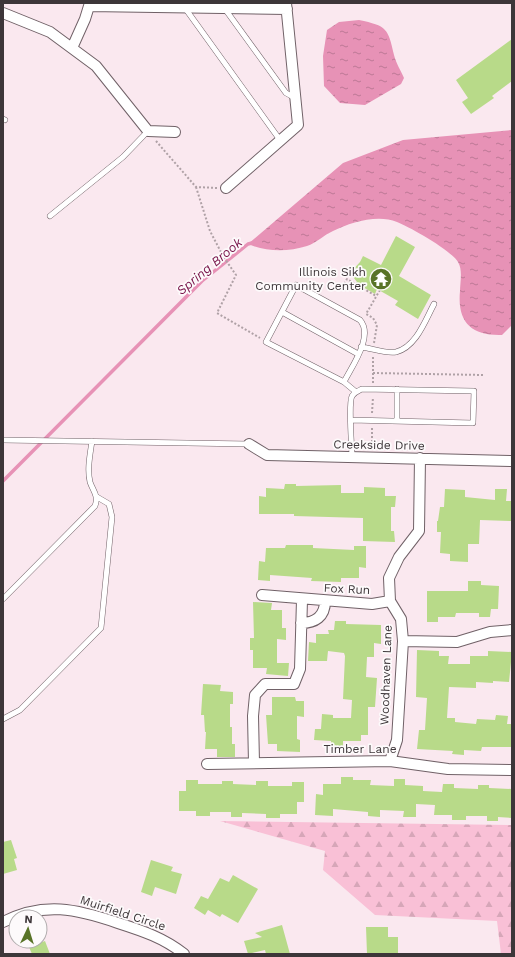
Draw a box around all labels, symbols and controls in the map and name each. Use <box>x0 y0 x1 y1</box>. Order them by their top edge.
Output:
water label: Spring Brook <box>174 234 246 298</box>
place label: Illinois Sikh Community Center <box>255 265 366 293</box>
temple icon: Illinois Sikh Community Center <box>368 266 394 292</box>
street label: Creekside Drive <box>333 437 425 453</box>
street label: Fox Run <box>323 581 371 597</box>
street label: Woodhaven Lane <box>377 625 395 725</box>
street label: Timber Lane <box>323 742 397 756</box>
street label: Muirfield Circle <box>78 893 168 933</box>
north arrow <box>8 909 48 949</box>
text: N <box>24 913 33 926</box>

